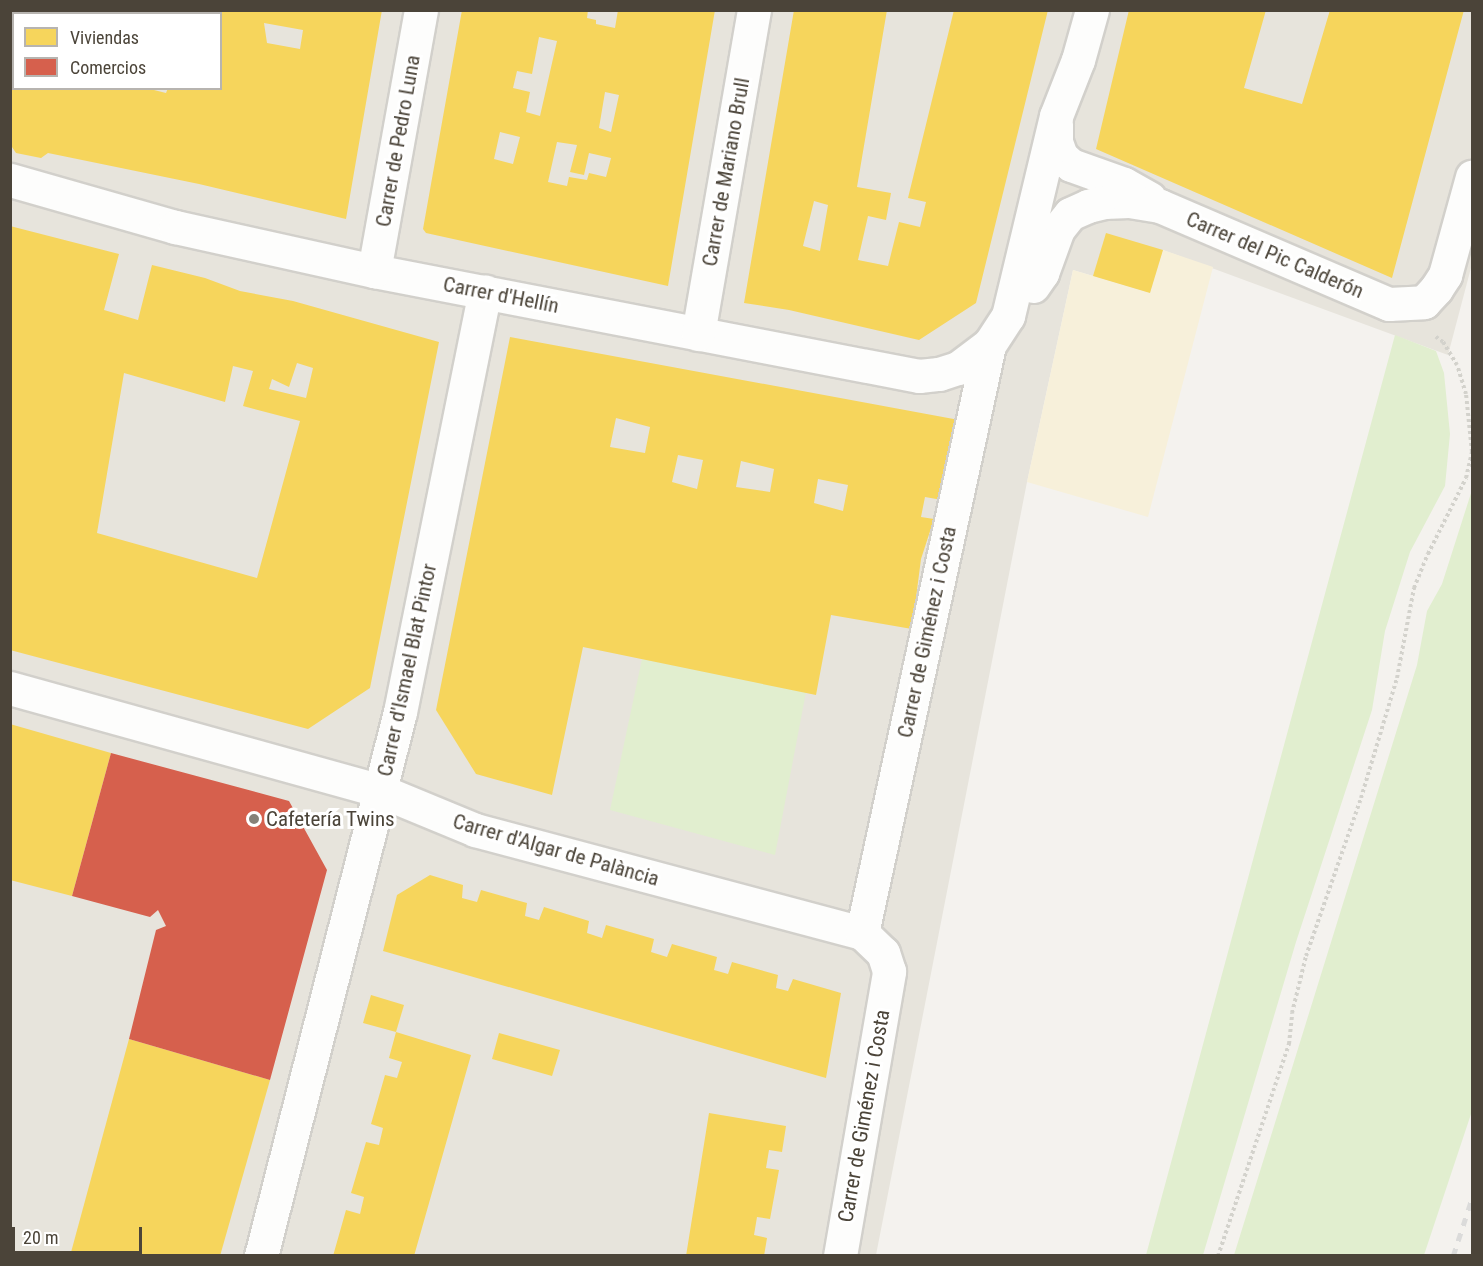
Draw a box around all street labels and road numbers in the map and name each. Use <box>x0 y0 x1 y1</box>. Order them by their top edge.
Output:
street label: Carrer de Pedro Luna <box>370 53 426 229</box>
street label: Carrer de Mariano Brull <box>697 76 755 268</box>
street label: Carrer del Pic Calderón <box>1182 206 1368 304</box>
street label: Carrer d'Hellín <box>441 271 561 319</box>
street label: Carrer de Giménez i Costa <box>892 524 962 740</box>
street label: Carrer d'Ismael Blat Pintor <box>372 561 442 779</box>
street label: Carrer d'Algar de Palància <box>450 808 662 892</box>
street label: Carrer de Giménez i Costa <box>833 1008 895 1224</box>

